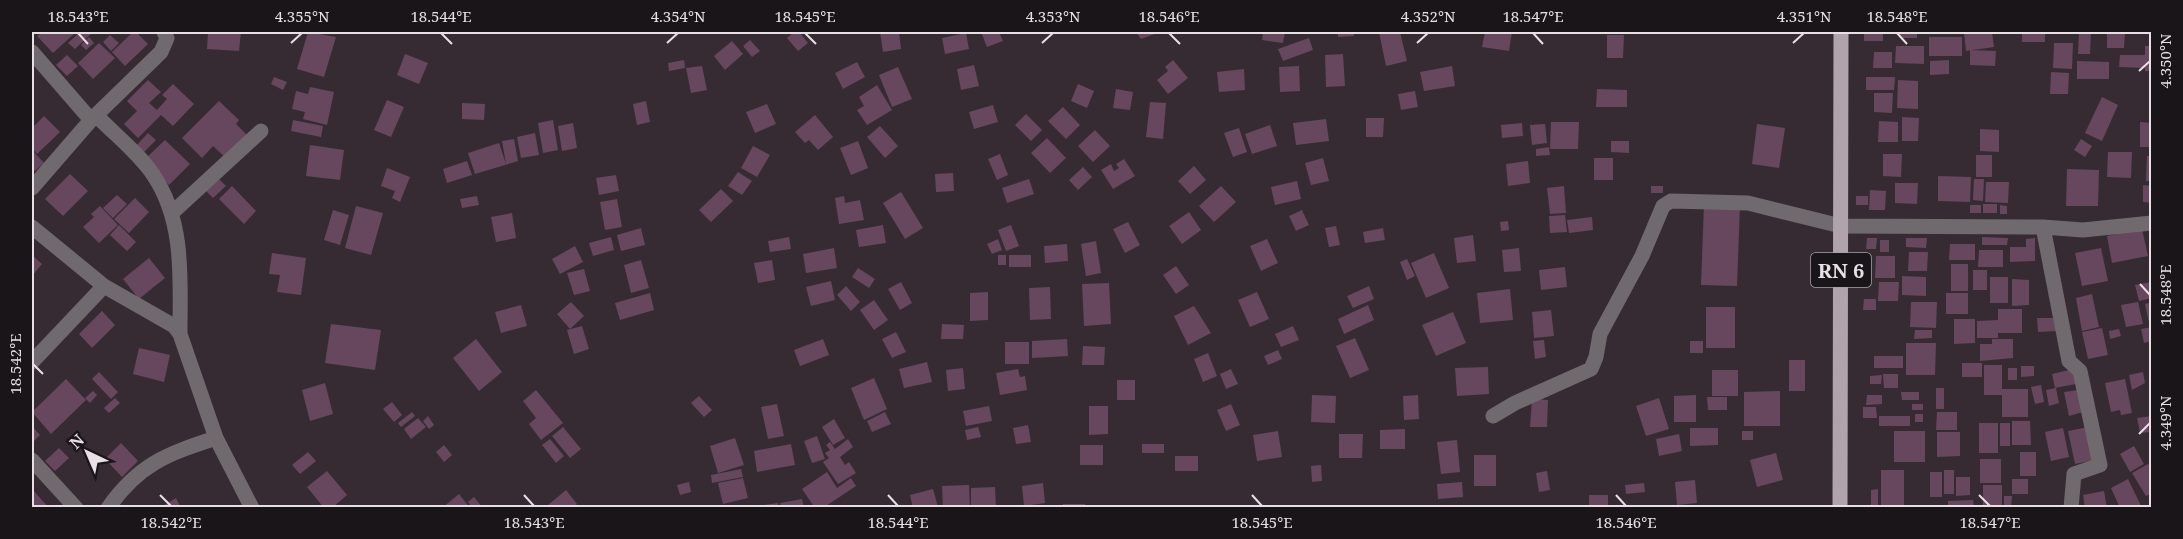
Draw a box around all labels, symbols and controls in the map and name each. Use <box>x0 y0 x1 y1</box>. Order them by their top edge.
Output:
text: 18.543°E <box>47 6 109 26</box>
text: 4.355°N <box>275 6 330 26</box>
text: 18.544°E <box>410 6 472 26</box>
text: 4.354°N <box>651 6 706 26</box>
text: 18.545°E <box>774 6 836 26</box>
text: 4.353°N <box>1026 6 1081 26</box>
text: 18.546°E <box>1138 6 1200 26</box>
text: 4.352°N <box>1401 6 1456 26</box>
text: 18.547°E <box>1502 6 1564 26</box>
text: 4.351°N <box>1777 6 1832 26</box>
text: 18.548°E <box>1866 6 1928 26</box>
text: 4.350°N <box>2155 33 2175 88</box>
road number: RN 6 <box>1811 253 1871 287</box>
text: 18.548°E <box>2155 264 2175 326</box>
text: 18.542°E <box>5 333 25 395</box>
text: 4.349°N <box>2155 395 2175 450</box>
north arrow <box>57 422 117 482</box>
text: N <box>64 429 89 454</box>
text: 18.542°E <box>140 512 202 532</box>
text: 18.543°E <box>503 512 565 532</box>
text: 18.544°E <box>867 512 929 532</box>
text: 18.545°E <box>1231 512 1293 532</box>
text: 18.546°E <box>1595 512 1657 532</box>
text: 18.547°E <box>1959 512 2021 532</box>

